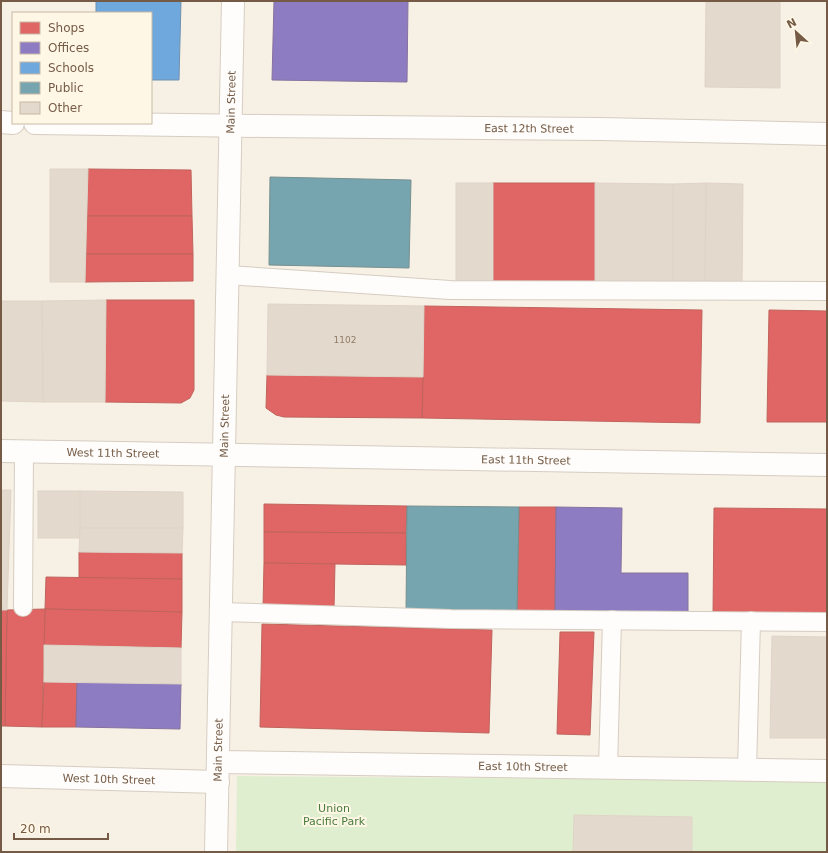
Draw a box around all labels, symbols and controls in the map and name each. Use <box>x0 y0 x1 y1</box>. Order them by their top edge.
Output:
legend <box>12 12 152 124</box>
north arrow <box>776 12 816 52</box>
text: N <box>785 16 799 31</box>
text: Shops <box>48 21 84 35</box>
text: Offices <box>48 41 89 55</box>
text: Schools <box>48 61 94 75</box>
street label: Main Street <box>224 70 239 134</box>
text: Public <box>48 81 84 95</box>
text: Other <box>48 101 82 115</box>
street label: East 12th Street <box>484 122 574 136</box>
house number: 1102 <box>334 335 356 345</box>
street label: Main Street <box>218 394 232 458</box>
street label: West 11th Street <box>66 446 160 461</box>
street label: East 11th Street <box>481 453 571 468</box>
street label: Main Street <box>211 718 226 782</box>
street label: East 10th Street <box>478 760 569 774</box>
street label: West 10th Street <box>62 772 156 787</box>
park label: Union Pacific Park <box>303 802 366 828</box>
scale bar <box>14 815 108 841</box>
text: 20 m <box>20 822 51 836</box>

